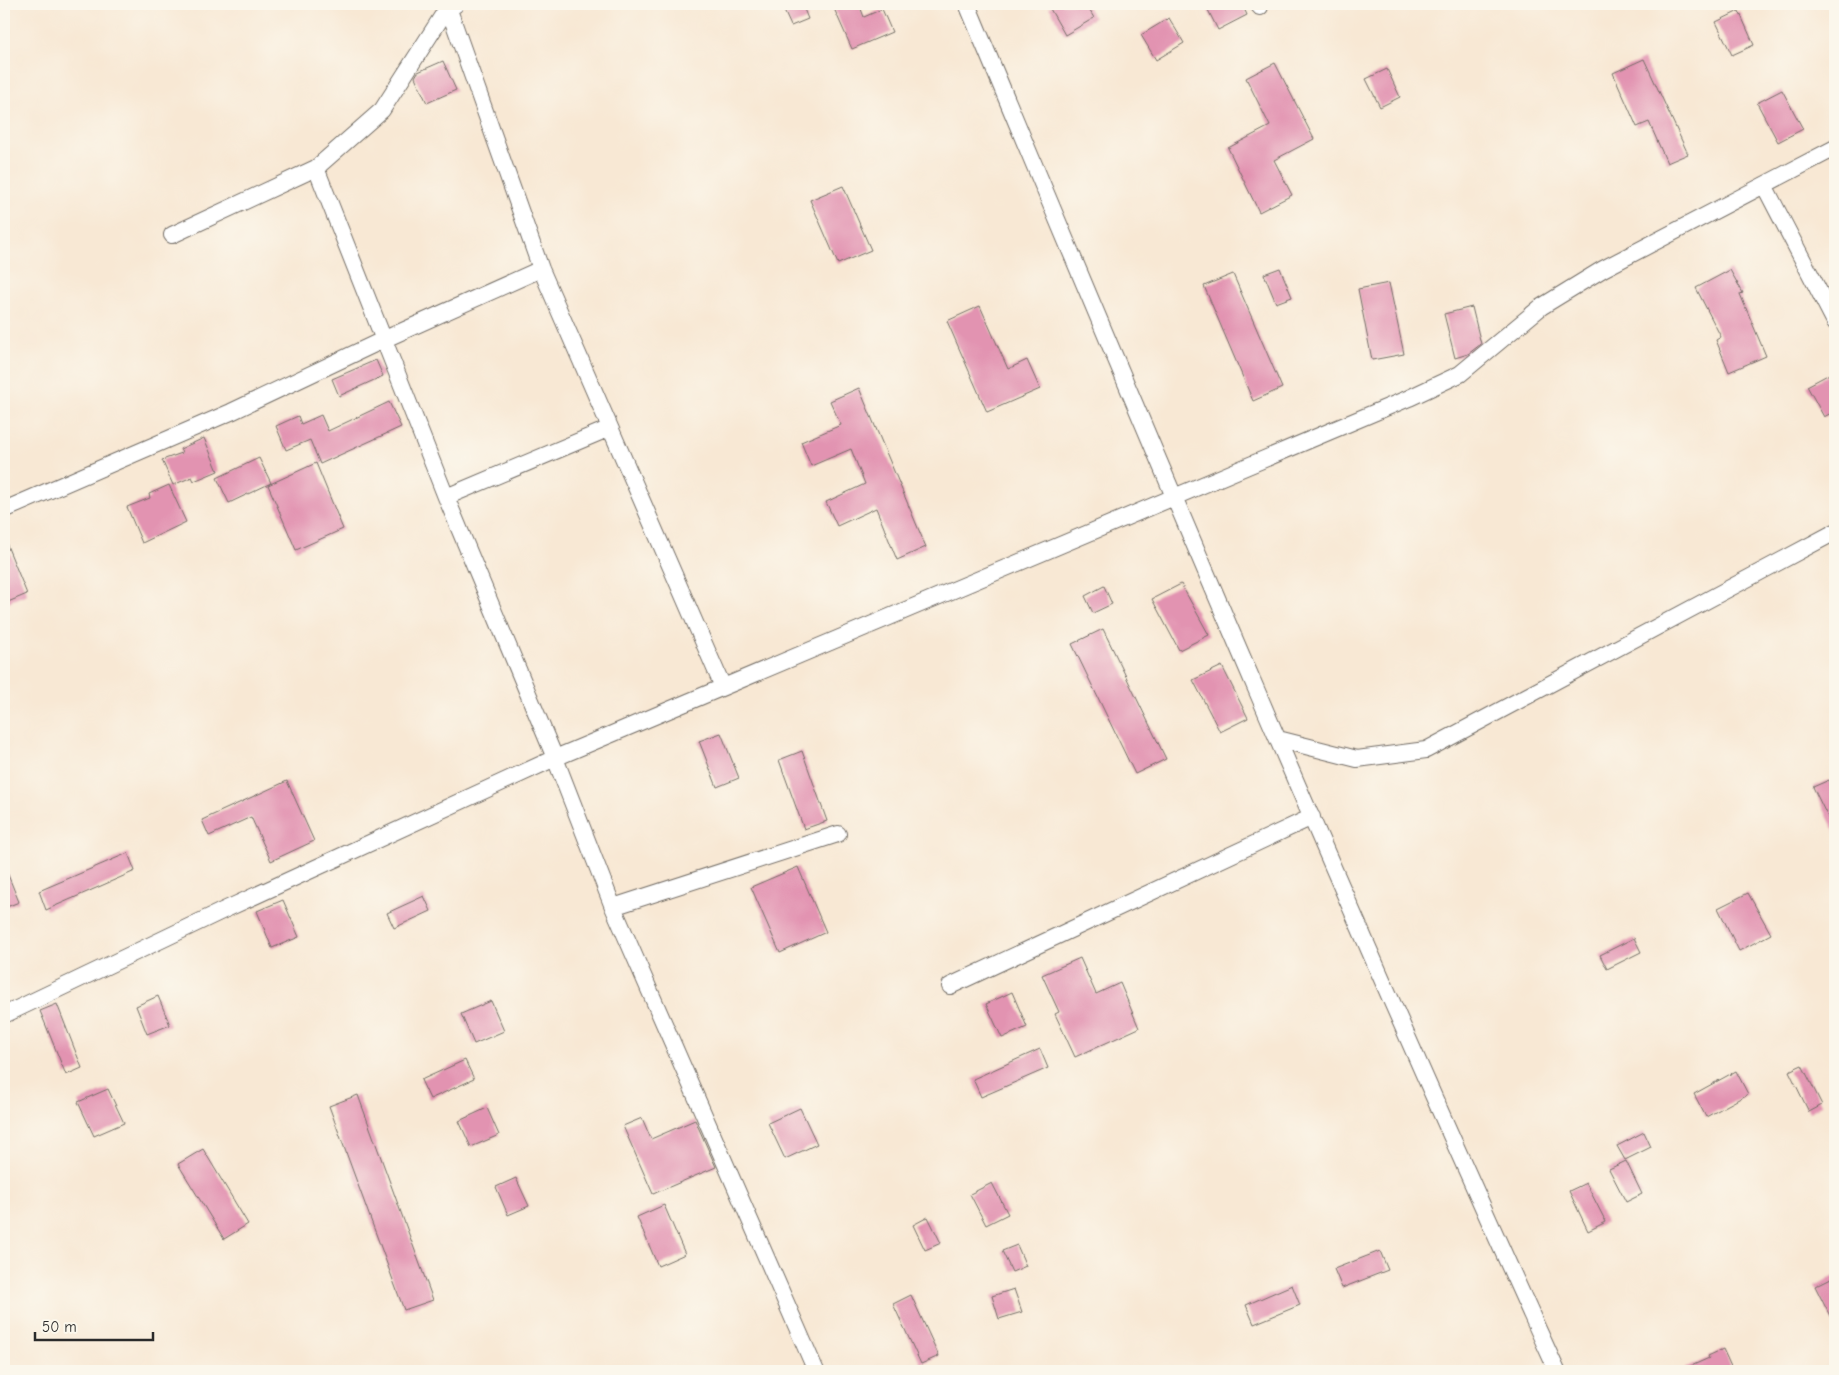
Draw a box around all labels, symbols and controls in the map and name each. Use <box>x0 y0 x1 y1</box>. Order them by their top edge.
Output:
scale bar <box>35 1310 152 1342</box>
text: 50 m <box>42 1318 77 1336</box>

